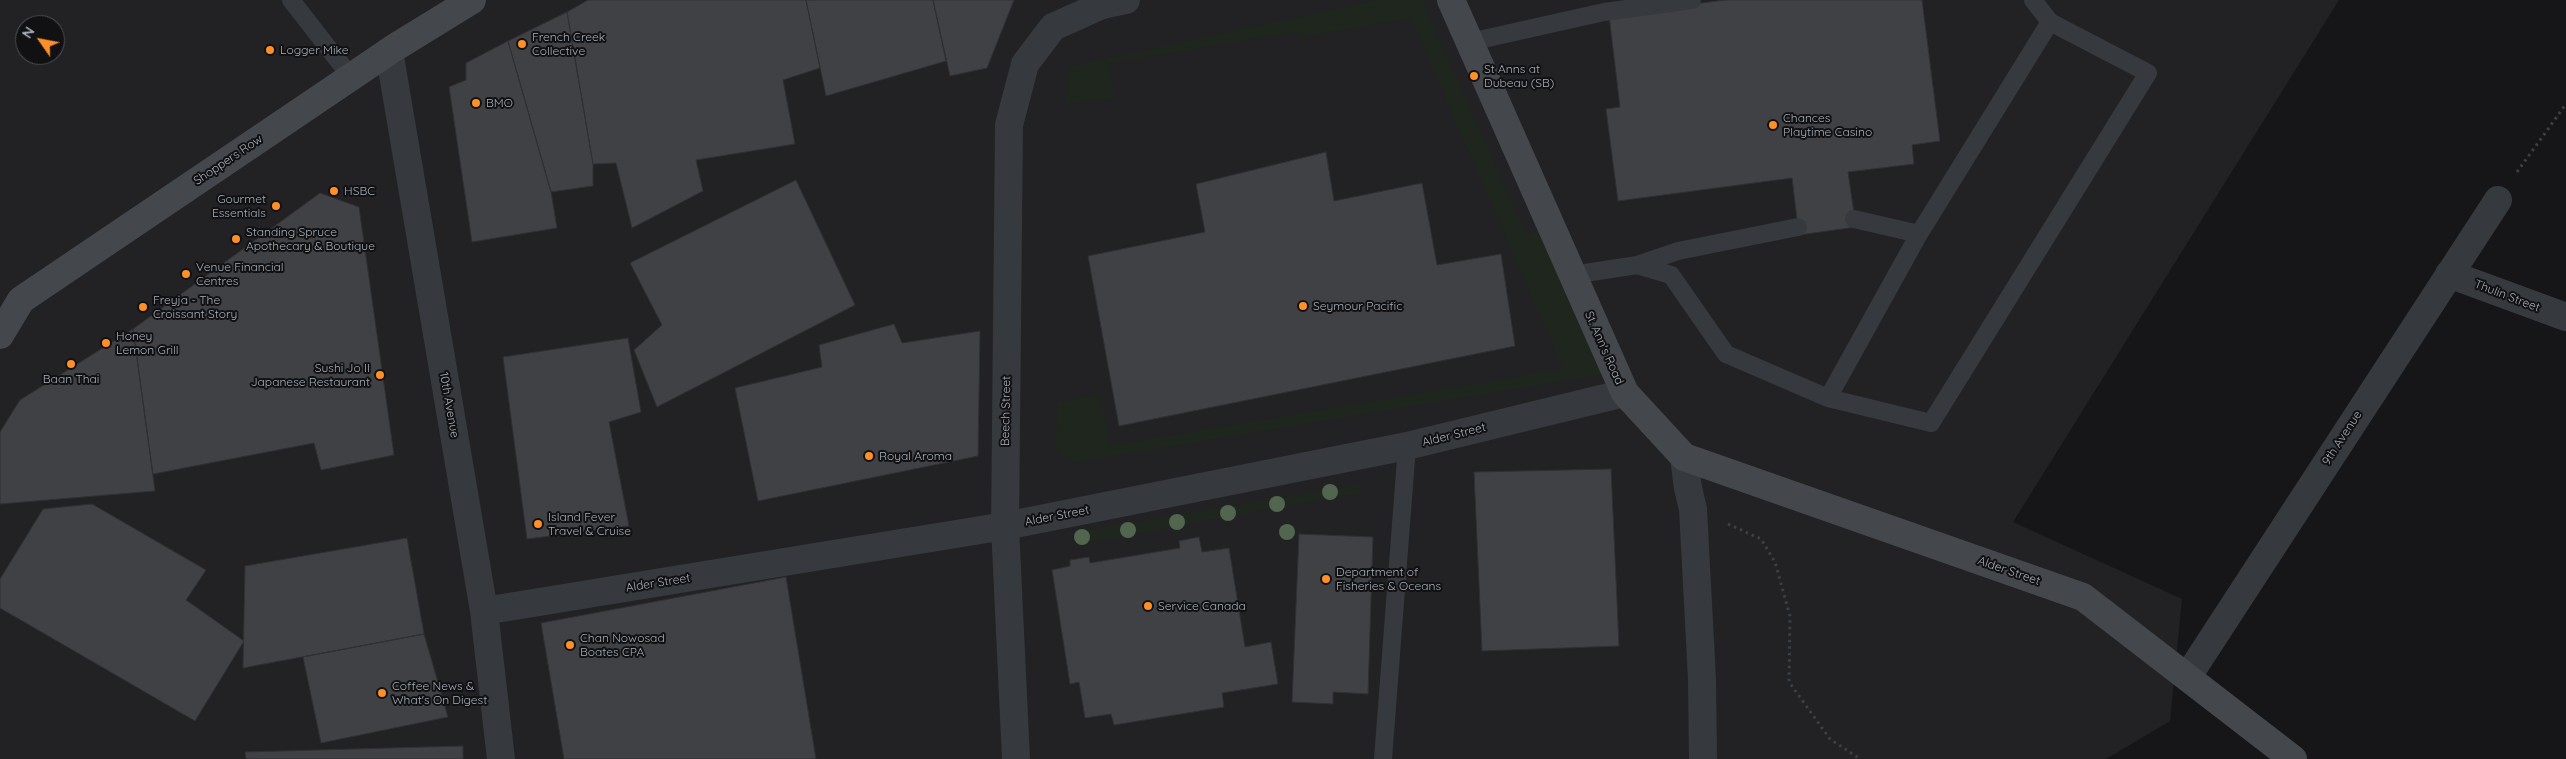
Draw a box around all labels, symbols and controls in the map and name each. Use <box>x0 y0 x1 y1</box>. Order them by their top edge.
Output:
north arrow <box>15 15 65 65</box>
text: N <box>18 23 39 42</box>
place label: French Creek Collective <box>532 30 605 58</box>
marker: French Creek Collective <box>516 38 528 50</box>
place label: Logger Mike <box>280 43 348 57</box>
marker: Logger Mike <box>264 44 276 56</box>
place label: St Anns at Dubeau (SB) <box>1484 62 1554 90</box>
marker: St Anns at Dubeau (SB) <box>1468 70 1480 82</box>
place label: BMO <box>486 96 513 110</box>
marker: BMO <box>470 97 482 109</box>
place label: Chances Playtime Casino <box>1783 111 1872 139</box>
marker: Chances Playtime Casino <box>1767 119 1779 131</box>
street label: Shoppers Row <box>191 132 265 188</box>
place label: HSBC <box>344 184 375 198</box>
marker: HSBC <box>328 185 340 197</box>
place label: Gourmet Essentials <box>212 192 266 220</box>
marker: Gourmet Essentials <box>270 200 282 212</box>
place label: Standing Spruce Apothecary & Boutique <box>246 225 375 253</box>
marker: Standing Spruce Apothecary & Boutique <box>230 233 242 245</box>
place label: Venue Financial Centres <box>196 260 284 288</box>
marker: Venue Financial Centres <box>180 268 192 280</box>
street label: Thulin Street <box>2472 277 2542 315</box>
place label: Freyja - The Croissant Story <box>153 293 237 321</box>
place label: Seymour Pacific <box>1313 299 1402 313</box>
marker: Seymour Pacific <box>1297 300 1309 312</box>
marker: Freyja - The Croissant Story <box>137 301 149 313</box>
street label: St. Ann's Road <box>1581 309 1627 387</box>
place label: Honey Lemon Grill <box>116 329 179 357</box>
marker: Honey Lemon Grill <box>100 337 112 349</box>
marker: Baan Thai <box>65 358 77 370</box>
place label: Sushi Jo II Japanese Restaurant <box>251 361 370 389</box>
marker: Sushi Jo II Japanese Restaurant <box>374 369 386 381</box>
street label: 10th Avenue <box>436 371 462 439</box>
place label: Baan Thai <box>43 372 99 386</box>
street label: Beech Street <box>998 376 1014 446</box>
street label: 9th Avenue <box>2319 408 2365 468</box>
street label: Alder Street <box>1421 420 1487 450</box>
place label: Royal Aroma <box>879 449 952 463</box>
marker: Royal Aroma <box>863 450 875 462</box>
street label: Alder Street <box>1024 503 1090 529</box>
place label: Island Fever Travel & Cruise <box>548 510 631 538</box>
marker: Island Fever Travel & Cruise <box>532 518 544 530</box>
street label: Alder Street <box>1976 554 2042 588</box>
place label: Department of Fisheries & Oceans <box>1336 565 1441 593</box>
street label: Alder Street <box>625 571 691 595</box>
marker: Department of Fisheries & Oceans <box>1320 573 1332 585</box>
place label: Service Canada <box>1158 599 1246 613</box>
marker: Service Canada <box>1142 600 1154 612</box>
place label: Chan Nowosad Boates CPA <box>580 631 665 659</box>
marker: Chan Nowosad Boates CPA <box>564 639 576 651</box>
place label: Coffee News & What's On Digest <box>392 679 487 707</box>
marker: Coffee News & What's On Digest <box>376 687 388 699</box>

